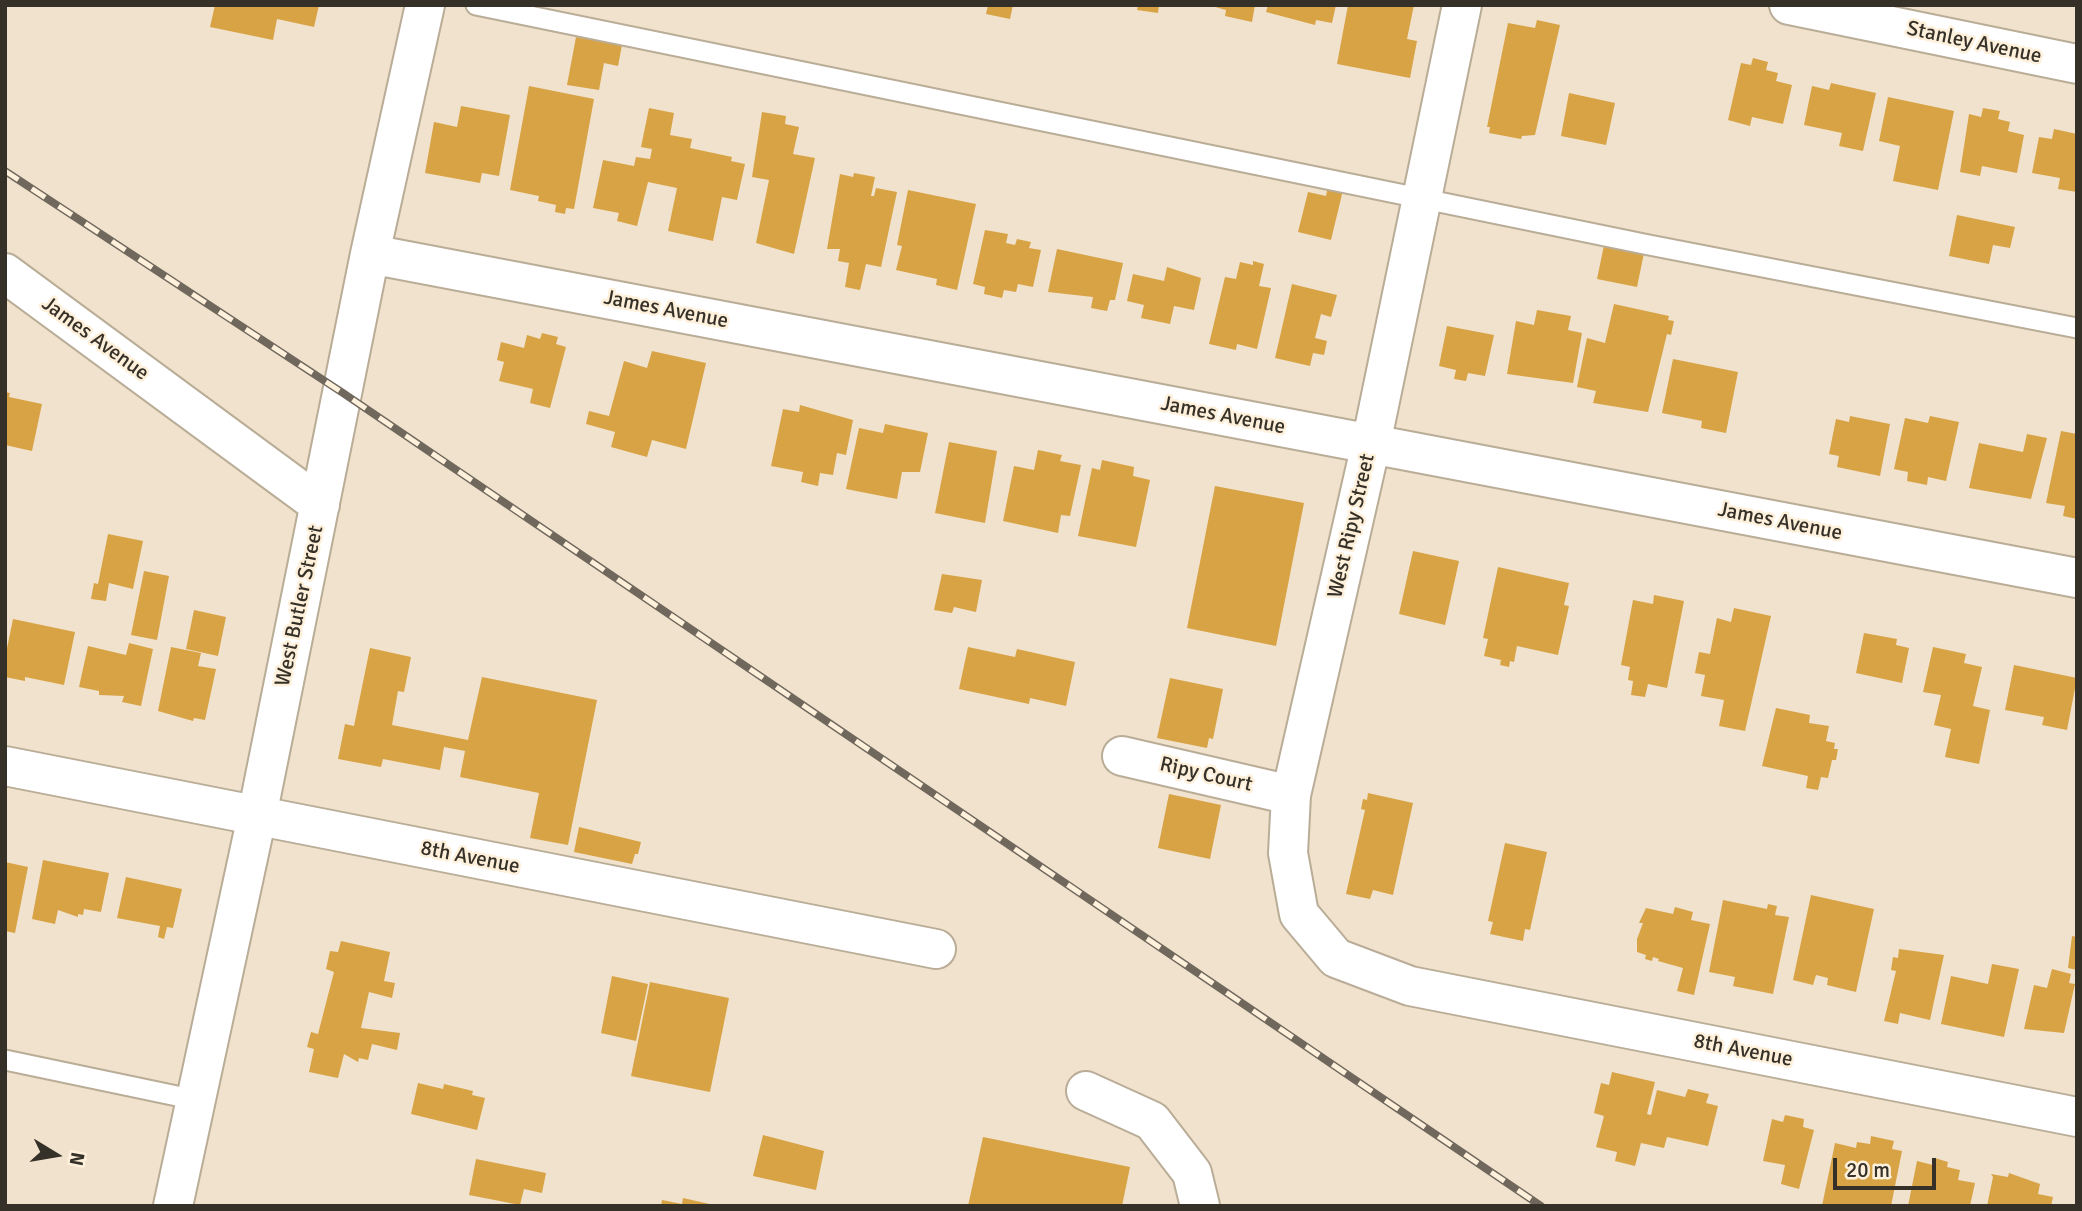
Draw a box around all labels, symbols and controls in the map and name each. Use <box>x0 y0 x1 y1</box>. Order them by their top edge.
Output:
street label: Stanley Avenue <box>1904 16 2044 70</box>
street label: James Avenue <box>602 286 730 334</box>
street label: James Avenue <box>37 292 153 386</box>
street label: James Avenue <box>1159 392 1287 440</box>
street label: West Ripy Street <box>1323 451 1381 601</box>
street label: James Avenue <box>1716 498 1844 546</box>
street label: West Butler Street <box>271 523 329 689</box>
street label: Ripy Court <box>1157 752 1255 798</box>
street label: 8th Avenue <box>418 836 522 880</box>
street label: 8th Avenue <box>1691 1029 1795 1073</box>
north arrow <box>21 1120 91 1190</box>
scale bar <box>1837 1144 1940 1188</box>
text: N <box>64 1150 90 1168</box>
text: 20 m <box>1846 1157 1890 1183</box>

